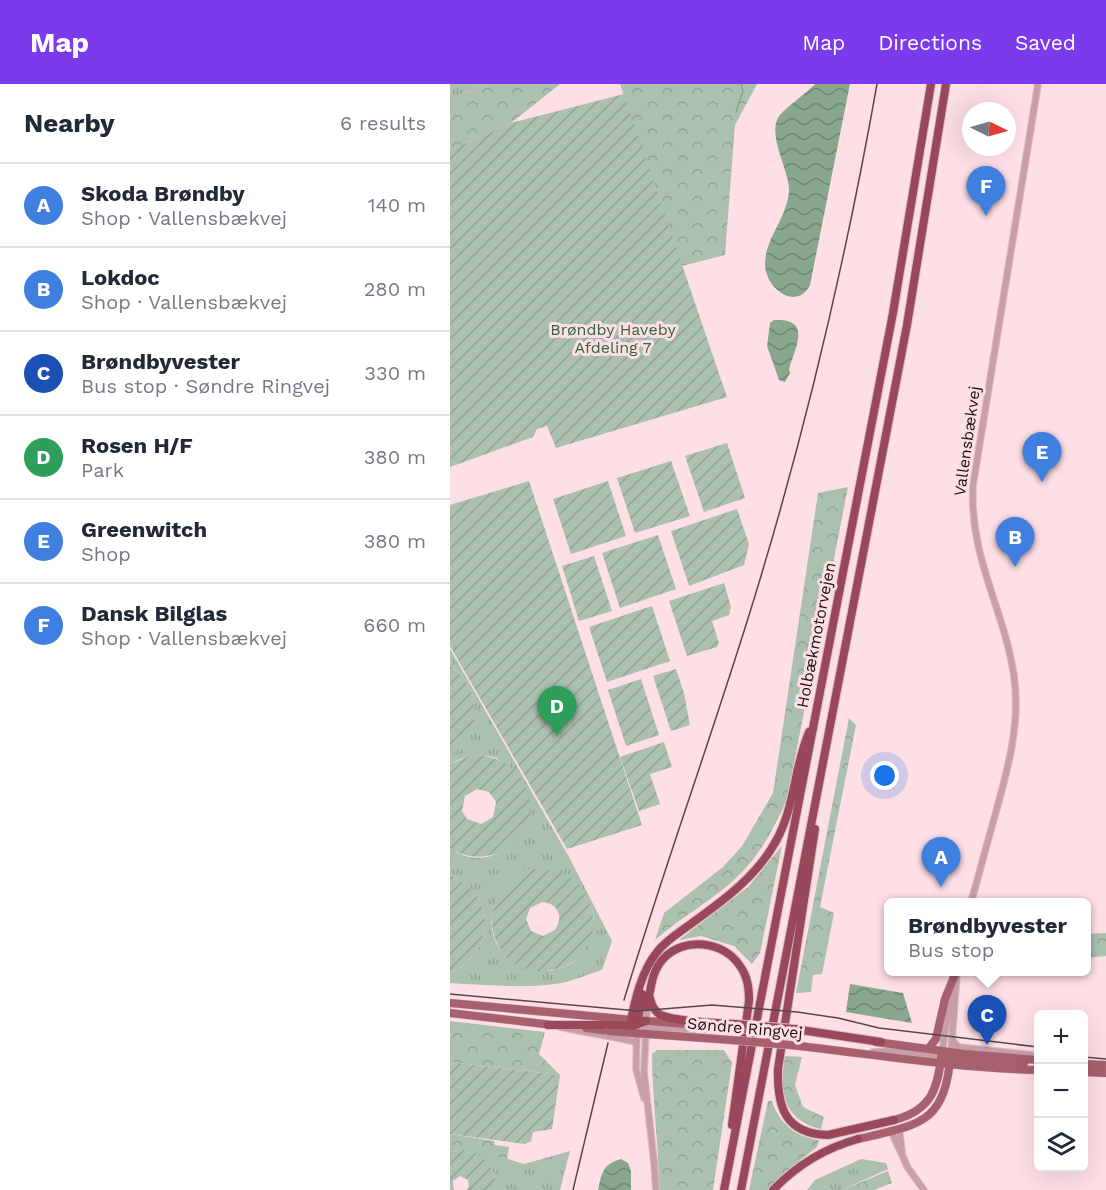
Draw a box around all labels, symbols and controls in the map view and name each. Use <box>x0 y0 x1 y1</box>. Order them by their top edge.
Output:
text: Map <box>30 26 89 59</box>
text: Map <box>802 30 845 55</box>
text: Directions <box>878 30 982 55</box>
text: Saved <box>1015 30 1076 55</box>
north arrow <box>962 102 1016 156</box>
text: Nearby <box>24 108 115 138</box>
text: 6 results <box>340 111 426 135</box>
pin: F <box>966 166 1006 216</box>
text: Skoda Brøndby <box>81 181 245 206</box>
text: A <box>37 193 50 217</box>
text: 140 m <box>368 193 426 217</box>
text: Shop · Vallensbækvej <box>81 206 287 230</box>
text: Lokdoc <box>81 265 160 290</box>
text: B <box>37 277 50 301</box>
text: 280 m <box>364 277 426 301</box>
text: Shop · Vallensbækvej <box>81 290 287 314</box>
park label: Brøndby Haveby Afdeling 7 <box>550 320 676 357</box>
text: Brøndbyvester <box>81 349 240 374</box>
text: C <box>37 361 50 385</box>
text: 330 m <box>364 361 426 385</box>
text: Bus stop · Søndre Ringvej <box>81 374 330 398</box>
street label: Vallensbækvej <box>950 385 984 497</box>
pin: E <box>1022 432 1062 482</box>
text: Rosen H/F <box>81 433 193 458</box>
text: D <box>36 445 51 469</box>
text: 380 m <box>364 445 426 469</box>
text: Park <box>81 458 124 482</box>
text: Greenwitch <box>81 517 207 542</box>
pin: B <box>996 518 1034 567</box>
text: E <box>37 529 50 553</box>
text: 380 m <box>364 529 426 553</box>
text: Shop <box>81 542 131 566</box>
street label: Holbækmotorvejen <box>793 561 839 709</box>
text: Dansk Bilglas <box>81 601 227 626</box>
text: F <box>37 613 50 637</box>
text: 660 m <box>363 613 426 637</box>
text: Shop · Vallensbækvej <box>81 626 287 650</box>
pin: D <box>538 686 576 736</box>
your location <box>870 761 899 790</box>
pin: A <box>922 838 960 887</box>
popup <box>884 898 1091 976</box>
text: Brøndbyvester <box>908 913 1067 938</box>
text: Bus stop <box>908 938 994 962</box>
pin: C <box>968 996 1006 1045</box>
map controls <box>1034 1010 1088 1172</box>
button: + <box>1034 1010 1088 1064</box>
street label: Søndre Ringvej <box>686 1013 804 1043</box>
button: − <box>1034 1064 1088 1118</box>
button: layers <box>1034 1118 1088 1172</box>

